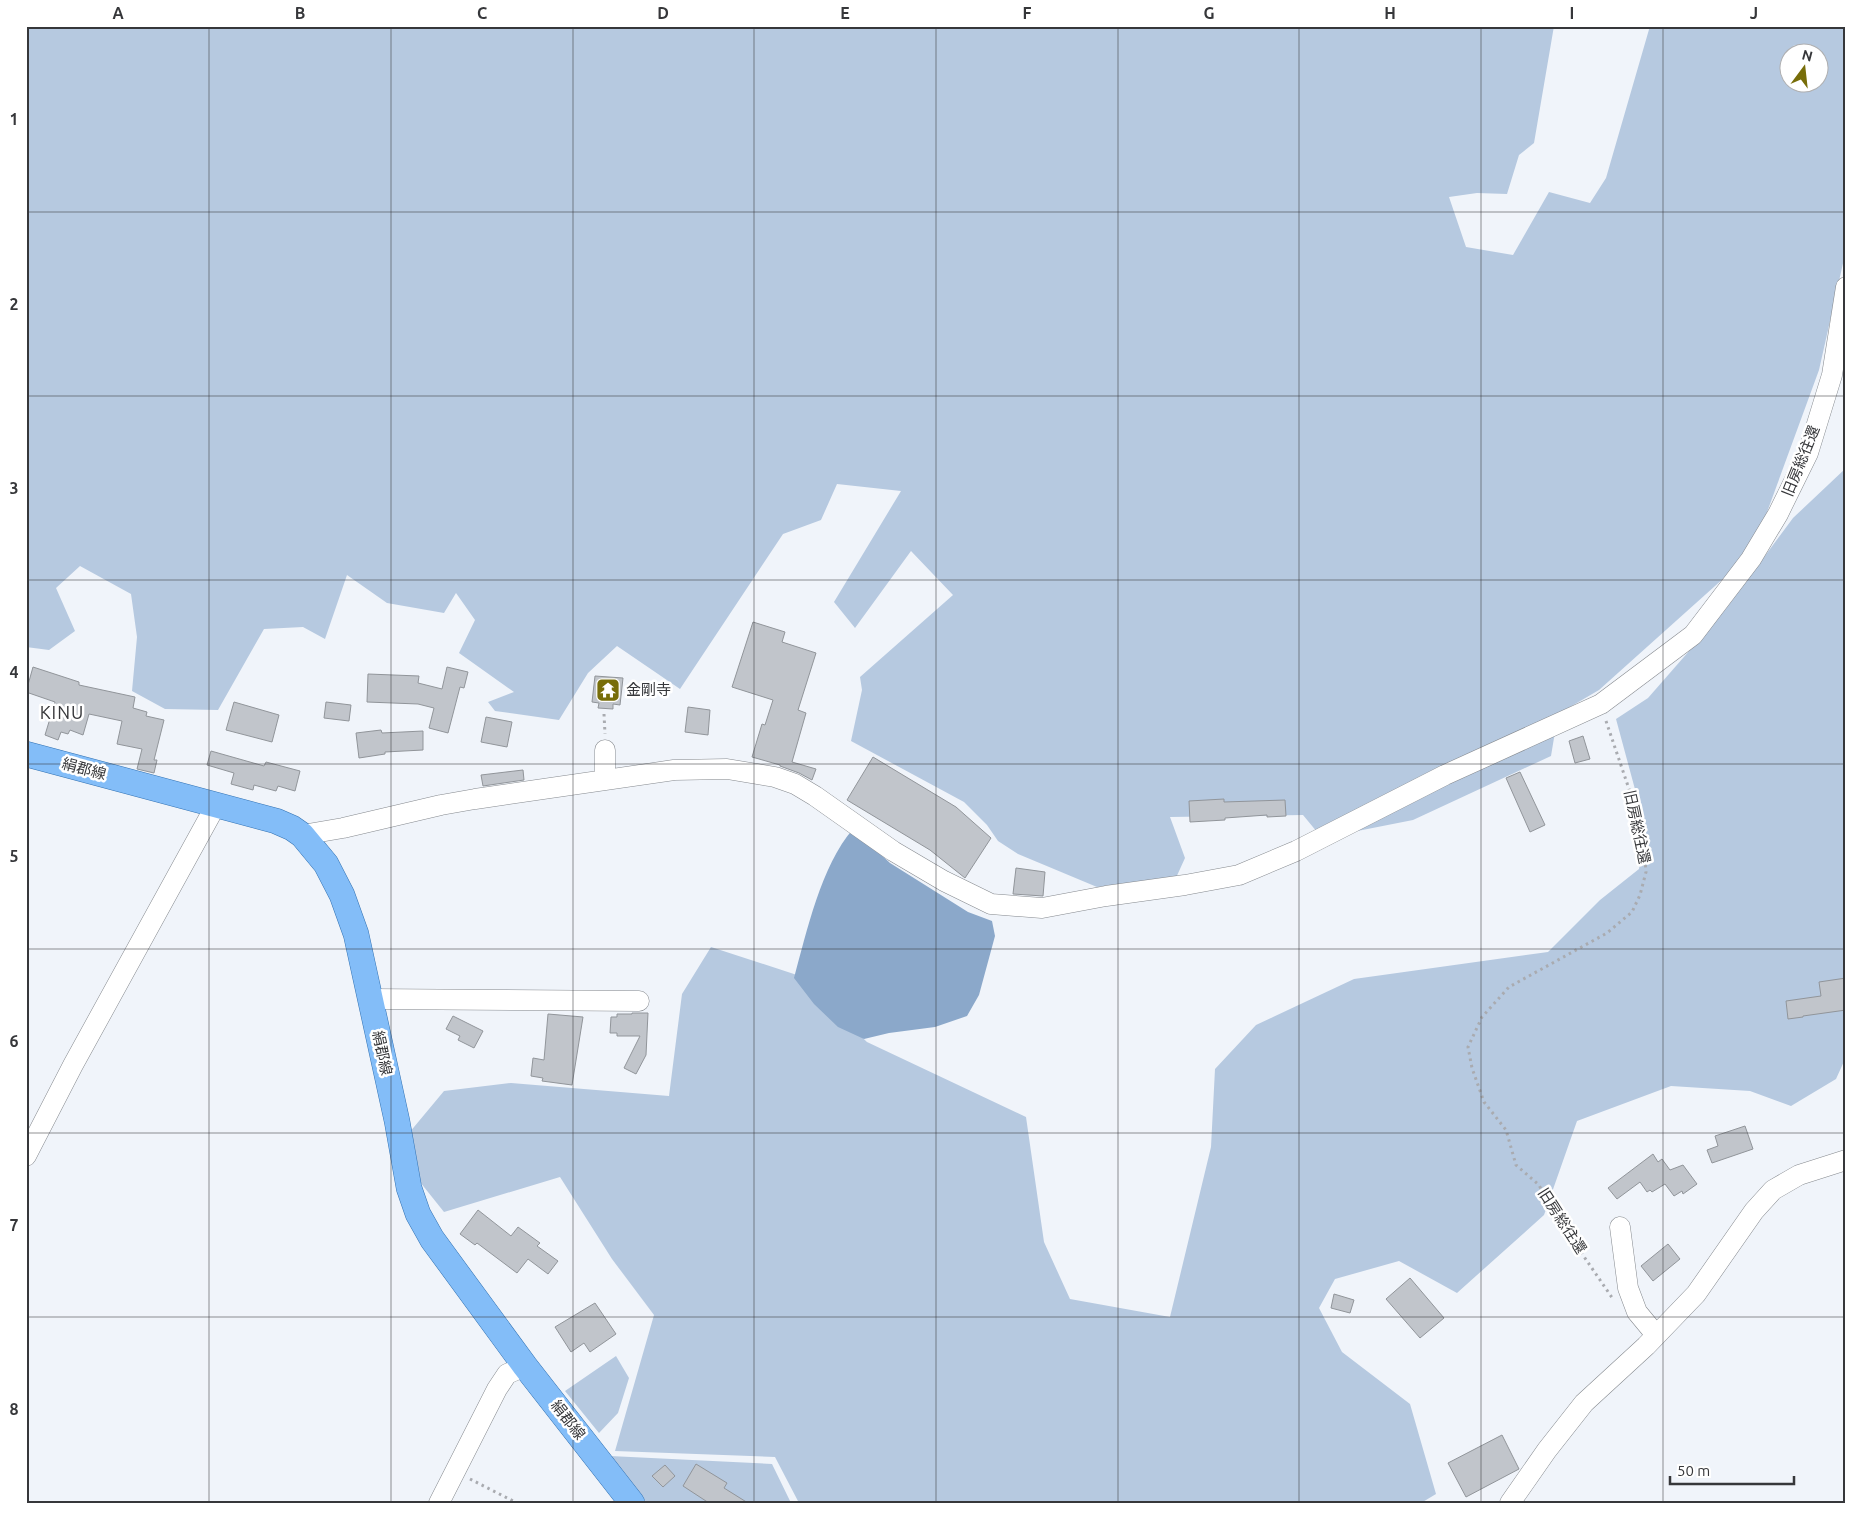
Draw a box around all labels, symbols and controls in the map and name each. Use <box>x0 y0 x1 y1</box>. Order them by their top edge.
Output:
text: A <box>112 4 124 22</box>
text: B <box>295 4 305 22</box>
text: C <box>477 4 487 22</box>
text: D <box>657 4 669 22</box>
text: E <box>840 4 850 22</box>
text: F <box>1023 4 1032 22</box>
text: G <box>1203 4 1215 22</box>
text: H <box>1384 4 1396 22</box>
text: I <box>1570 4 1574 22</box>
text: J <box>1750 4 1758 22</box>
north arrow <box>1780 42 1830 92</box>
text: N <box>1800 46 1814 65</box>
text: 1 <box>9 110 19 128</box>
text: 2 <box>9 295 19 313</box>
street label: 旧房総往還 <box>1779 423 1822 499</box>
text: 3 <box>9 479 19 497</box>
text: 4 <box>9 663 19 681</box>
temple icon: 金剛寺 <box>595 677 621 703</box>
place label: 金剛寺 <box>626 681 671 698</box>
district label: KINU <box>40 702 84 722</box>
street label: 絹郡線 <box>60 754 108 783</box>
street label: 旧房総往還 <box>1621 788 1654 865</box>
text: 5 <box>9 847 19 865</box>
street label: 絹郡線 <box>369 1029 395 1077</box>
text: 6 <box>9 1032 19 1050</box>
street label: 旧房総往還 <box>1535 1185 1590 1257</box>
text: 7 <box>9 1216 19 1234</box>
street label: 絹郡線 <box>548 1397 589 1443</box>
text: 8 <box>9 1400 19 1418</box>
scale bar <box>1670 1454 1793 1486</box>
text: 50 m <box>1677 1462 1710 1479</box>

